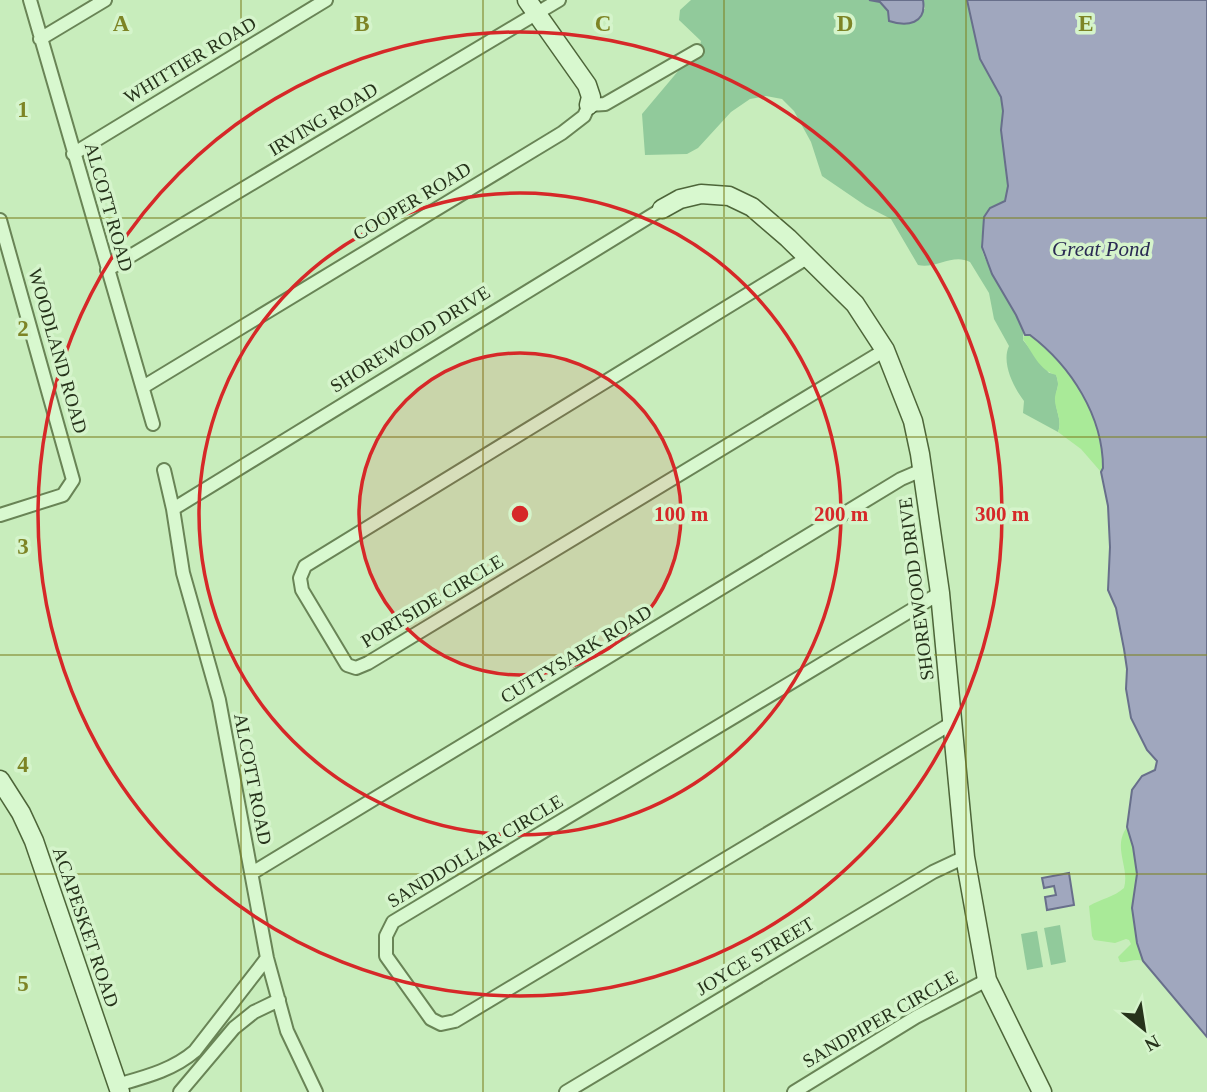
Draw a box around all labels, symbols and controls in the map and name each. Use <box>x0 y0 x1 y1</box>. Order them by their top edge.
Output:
text: B <box>354 11 370 36</box>
text: C <box>595 11 611 36</box>
text: D <box>837 11 853 36</box>
text: E <box>1078 11 1094 36</box>
street label: WHITTIER ROAD <box>120 12 260 108</box>
street label: IRVING ROAD <box>265 78 381 160</box>
text: 1 <box>17 97 29 122</box>
street label: ALCOTT ROAD <box>81 140 137 274</box>
street label: COOPER ROAD <box>349 158 475 244</box>
water label: Great Pond <box>1052 237 1150 261</box>
street label: WOODLAND ROAD <box>24 266 92 436</box>
street label: SHOREWOOD DRIVE <box>326 281 494 397</box>
text: 2 <box>17 316 29 341</box>
street label: SHOREWOOD DRIVE <box>894 496 938 682</box>
centre of rings <box>508 502 532 526</box>
text: 100 m <box>654 502 709 526</box>
text: 200 m <box>814 502 869 526</box>
text: 300 m <box>975 502 1030 526</box>
text: 3 <box>17 534 29 559</box>
street label: PORTSIDE CIRCLE <box>357 550 507 652</box>
street label: CUTTYSARK ROAD <box>497 601 655 707</box>
street label: ALCOTT ROAD <box>230 712 276 846</box>
text: 4 <box>17 752 29 777</box>
street label: SANDDOLLAR CIRCLE <box>383 790 567 912</box>
street label: ACAPESKET ROAD <box>49 844 123 1010</box>
street label: JOYCE STREET <box>692 912 818 999</box>
street label: SANDPIPER CIRCLE <box>799 966 961 1072</box>
text: 5 <box>17 971 29 996</box>
north arrow <box>1109 994 1179 1064</box>
text: N <box>1141 1031 1163 1056</box>

